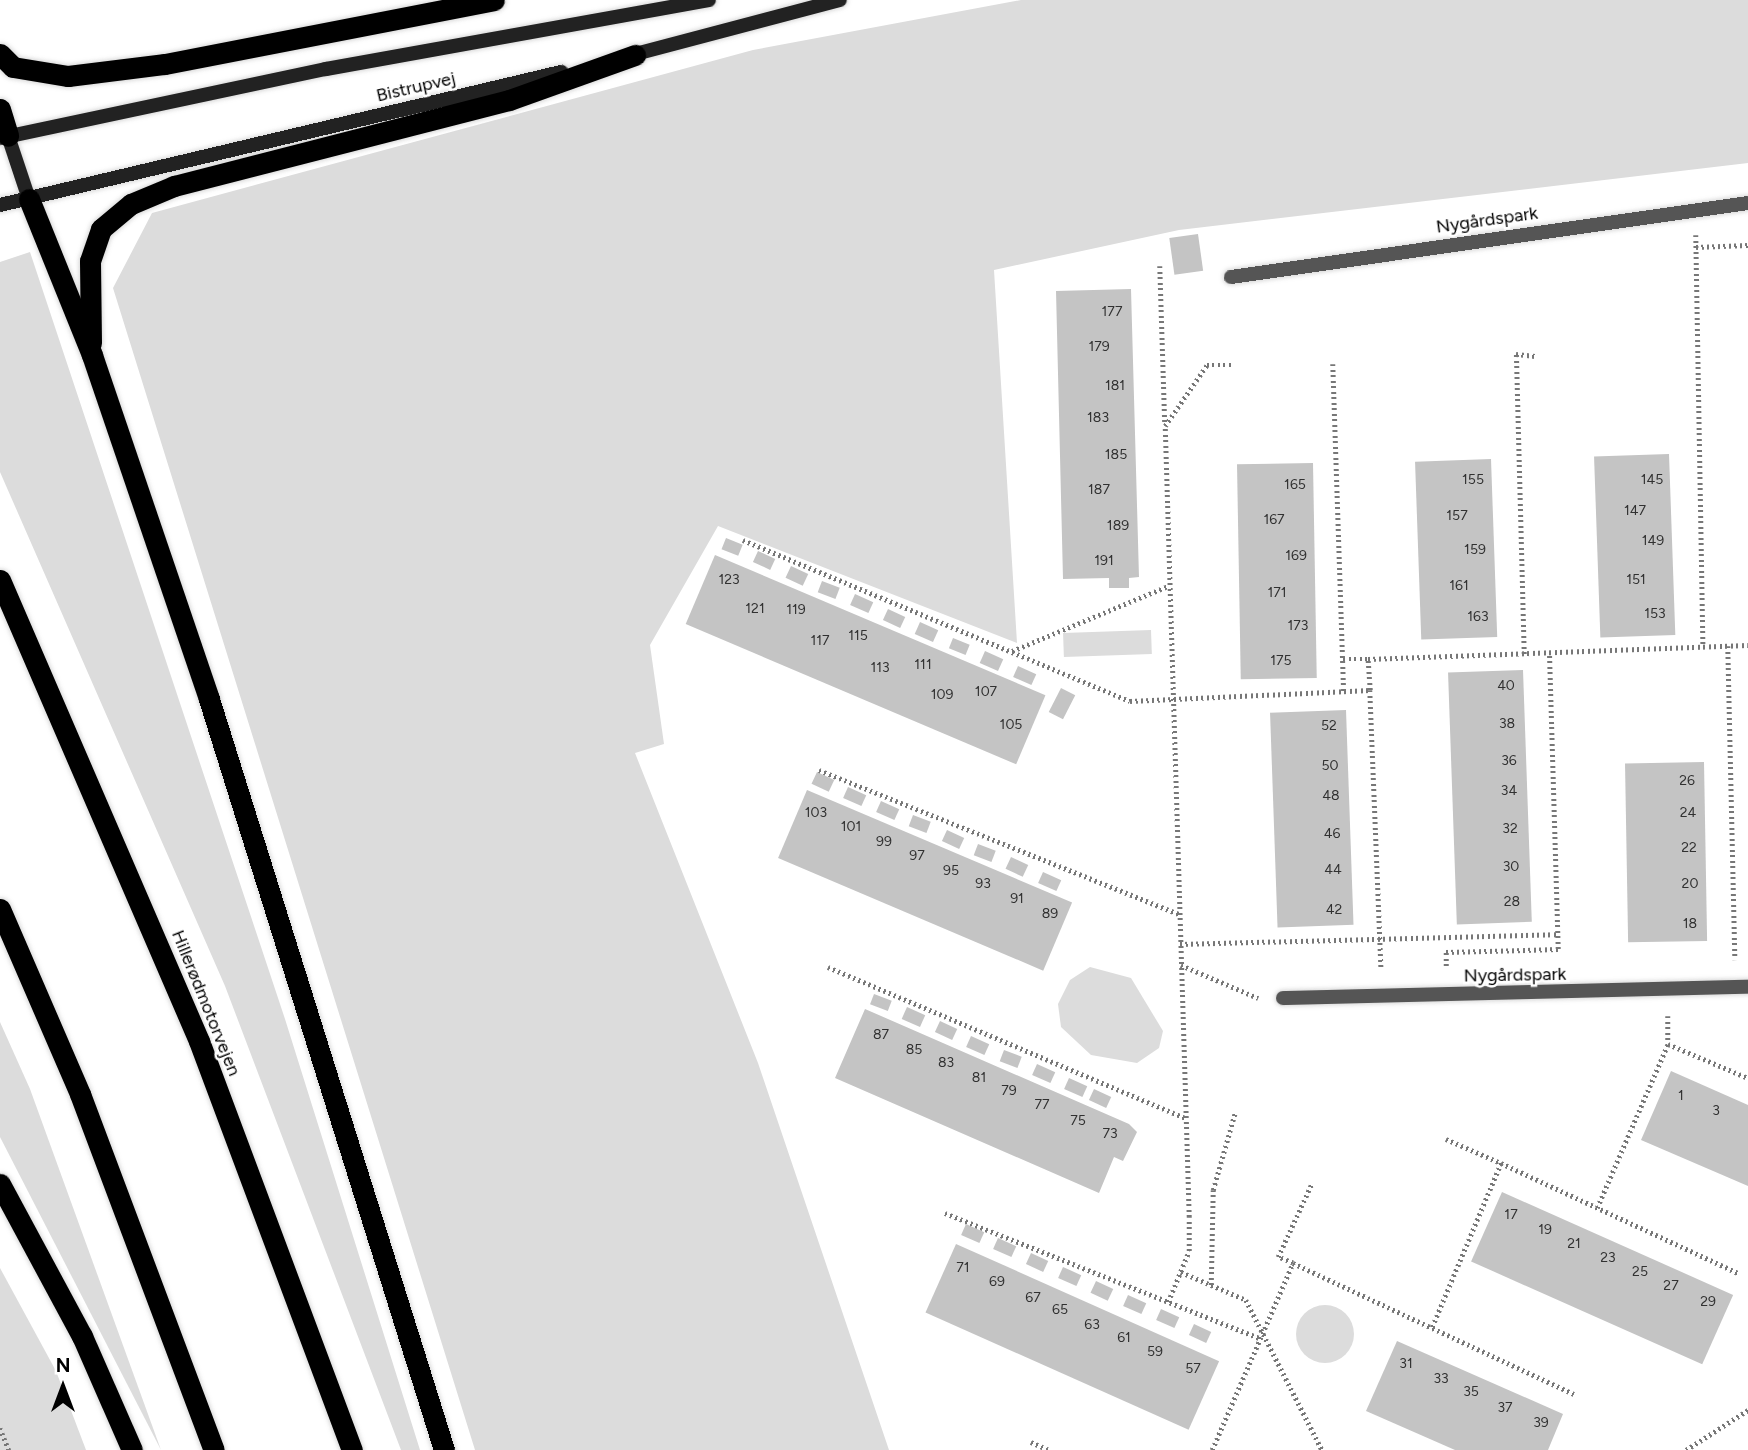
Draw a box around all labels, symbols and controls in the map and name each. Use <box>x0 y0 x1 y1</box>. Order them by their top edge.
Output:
street label: Bistrupvej <box>374 67 458 107</box>
street label: Nygårdspark <box>1435 202 1539 238</box>
house number: 177 <box>1102 304 1122 320</box>
house number: 179 <box>1088 339 1110 355</box>
house number: 181 <box>1105 378 1125 394</box>
house number: 183 <box>1087 410 1109 426</box>
house number: 185 <box>1105 447 1127 463</box>
house number: 155 <box>1462 472 1484 488</box>
house number: 145 <box>1641 472 1663 488</box>
house number: 165 <box>1284 477 1306 493</box>
house number: 187 <box>1088 482 1110 498</box>
house number: 147 <box>1624 503 1646 519</box>
house number: 157 <box>1446 508 1468 524</box>
house number: 167 <box>1263 512 1285 528</box>
house number: 189 <box>1107 518 1129 534</box>
house number: 149 <box>1642 533 1664 549</box>
house number: 159 <box>1464 542 1486 558</box>
house number: 169 <box>1285 548 1307 564</box>
house number: 191 <box>1094 553 1114 569</box>
house number: 123 <box>718 572 740 588</box>
house number: 151 <box>1626 572 1646 588</box>
house number: 161 <box>1449 578 1469 594</box>
house number: 171 <box>1267 585 1287 601</box>
house number: 121 <box>745 601 765 617</box>
house number: 119 <box>786 602 806 618</box>
house number: 153 <box>1644 606 1666 622</box>
house number: 163 <box>1467 609 1489 625</box>
house number: 173 <box>1288 618 1308 634</box>
house number: 115 <box>848 628 868 644</box>
house number: 117 <box>810 633 830 649</box>
house number: 175 <box>1270 653 1292 669</box>
house number: 111 <box>914 657 932 673</box>
house number: 113 <box>870 660 890 676</box>
house number: 40 <box>1497 678 1515 694</box>
house number: 107 <box>975 684 997 700</box>
house number: 109 <box>931 687 953 703</box>
house number: 38 <box>1499 716 1515 732</box>
house number: 105 <box>1000 717 1022 733</box>
house number: 52 <box>1321 718 1337 734</box>
house number: 36 <box>1501 753 1517 769</box>
house number: 50 <box>1321 758 1339 774</box>
house number: 26 <box>1679 773 1695 789</box>
house number: 34 <box>1501 783 1517 799</box>
house number: 48 <box>1322 788 1340 804</box>
house number: 103 <box>805 805 827 821</box>
house number: 24 <box>1680 805 1696 821</box>
house number: 101 <box>841 819 861 835</box>
house number: 32 <box>1502 821 1518 837</box>
house number: 46 <box>1324 826 1340 842</box>
house number: 99 <box>876 834 892 850</box>
house number: 22 <box>1681 840 1697 856</box>
house number: 97 <box>909 848 925 864</box>
house number: 30 <box>1503 859 1519 875</box>
house number: 44 <box>1324 862 1342 878</box>
house number: 95 <box>943 863 959 879</box>
house number: 93 <box>975 876 991 892</box>
house number: 20 <box>1682 876 1698 892</box>
house number: 91 <box>1010 891 1024 907</box>
house number: 28 <box>1504 894 1520 910</box>
house number: 42 <box>1326 902 1342 918</box>
house number: 89 <box>1042 906 1058 922</box>
house number: 18 <box>1683 916 1697 932</box>
street label: Hillerødmotorvejen <box>167 927 245 1079</box>
street label: Nygårdspark <box>1464 963 1566 987</box>
house number: 87 <box>873 1027 889 1043</box>
house number: 85 <box>906 1042 922 1058</box>
house number: 83 <box>938 1055 954 1071</box>
house number: 81 <box>972 1070 986 1086</box>
house number: 79 <box>1001 1083 1017 1099</box>
house number: 1 <box>1678 1088 1684 1104</box>
house number: 77 <box>1034 1097 1050 1113</box>
house number: 3 <box>1712 1103 1720 1119</box>
house number: 75 <box>1070 1113 1086 1129</box>
house number: 73 <box>1102 1126 1118 1142</box>
house number: 17 <box>1504 1207 1518 1223</box>
house number: 19 <box>1538 1222 1552 1238</box>
house number: 21 <box>1567 1236 1581 1252</box>
house number: 23 <box>1600 1250 1616 1266</box>
house number: 71 <box>956 1260 970 1276</box>
house number: 25 <box>1632 1264 1648 1280</box>
house number: 69 <box>989 1274 1005 1290</box>
house number: 27 <box>1663 1278 1679 1294</box>
house number: 67 <box>1025 1290 1041 1306</box>
house number: 29 <box>1700 1294 1716 1310</box>
house number: 65 <box>1052 1302 1068 1318</box>
house number: 63 <box>1084 1317 1100 1333</box>
house number: 61 <box>1117 1330 1131 1346</box>
house number: 59 <box>1147 1344 1163 1360</box>
north arrow <box>28 1352 98 1422</box>
text: N <box>56 1354 70 1377</box>
house number: 31 <box>1399 1356 1413 1372</box>
house number: 57 <box>1185 1361 1201 1377</box>
house number: 33 <box>1433 1371 1449 1387</box>
house number: 35 <box>1463 1384 1479 1400</box>
house number: 37 <box>1497 1400 1513 1416</box>
house number: 39 <box>1533 1415 1549 1431</box>

